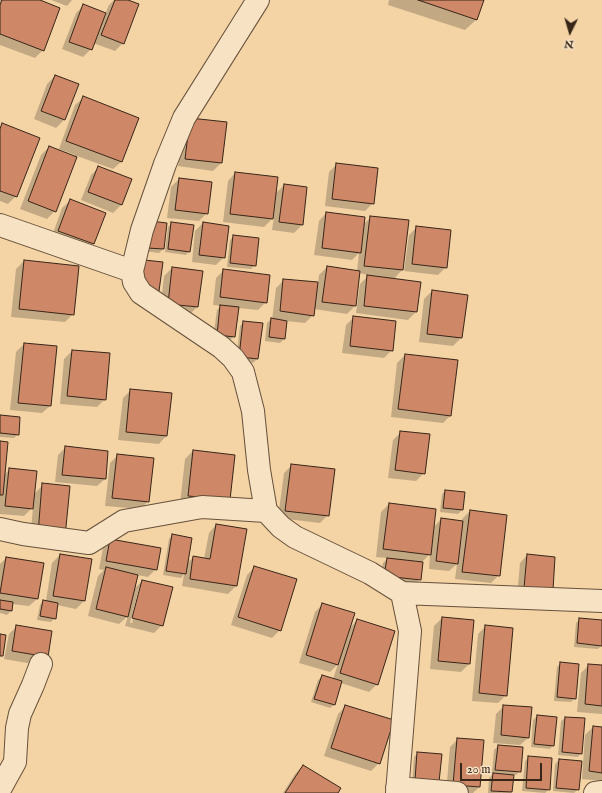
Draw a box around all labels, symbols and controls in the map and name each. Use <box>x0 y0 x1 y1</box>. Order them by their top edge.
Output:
north arrow <box>550 12 590 52</box>
text: N <box>564 37 574 51</box>
scale bar <box>462 755 544 781</box>
text: 20 m <box>467 762 490 777</box>

